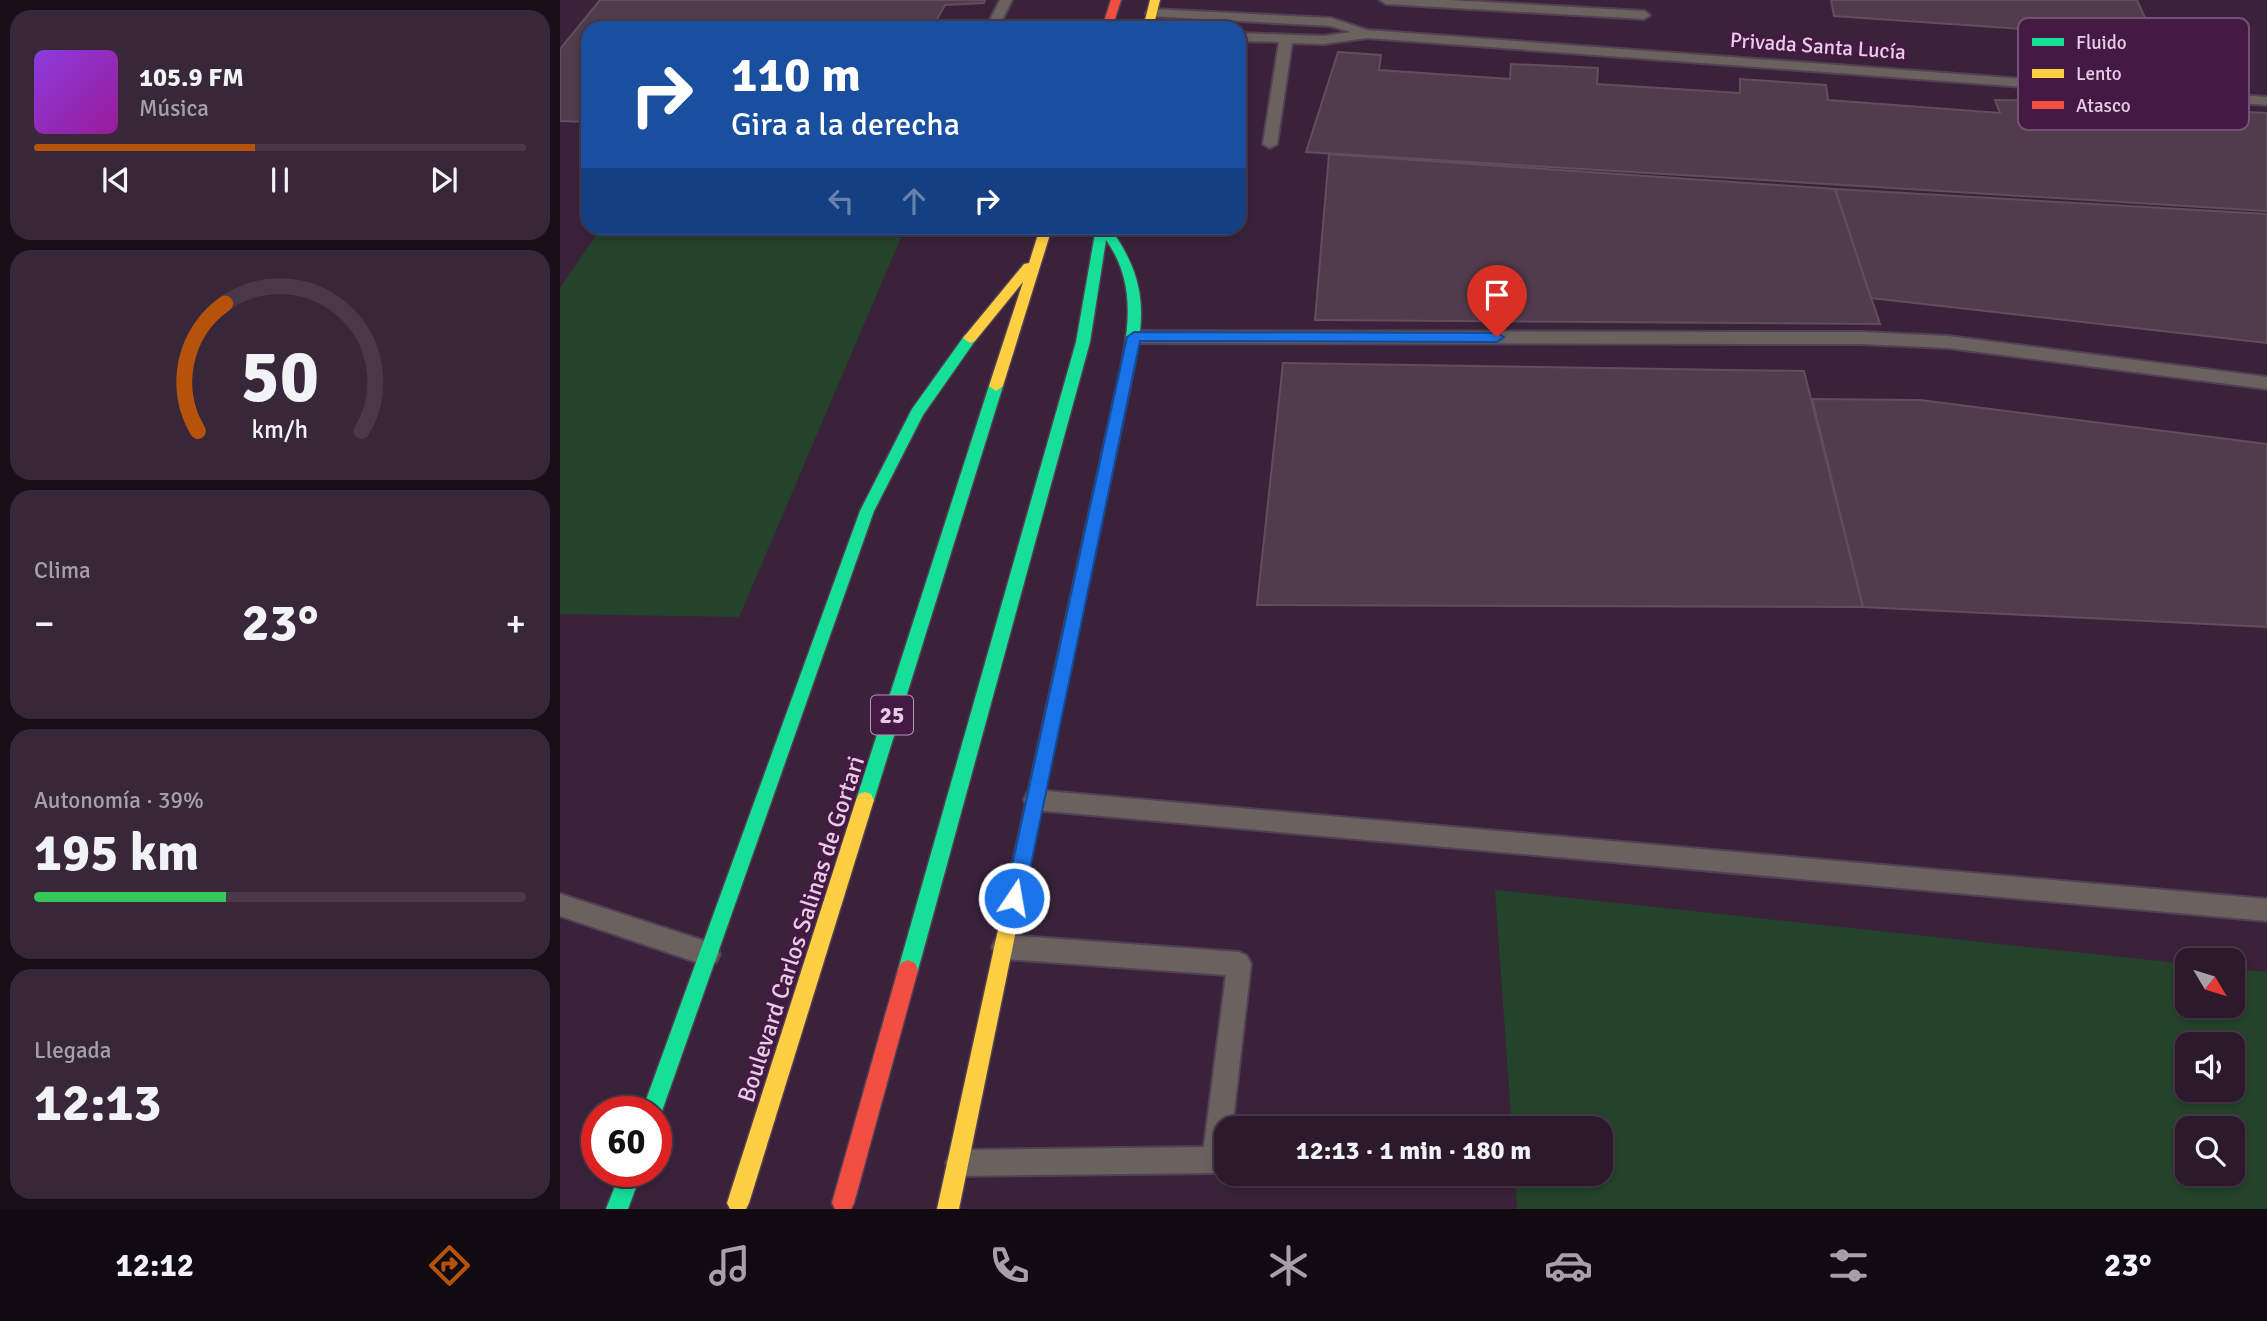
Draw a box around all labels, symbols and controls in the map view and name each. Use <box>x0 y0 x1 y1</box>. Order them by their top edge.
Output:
legend <box>2018 18 2249 130</box>
street label: Privada Santa Lucía <box>1729 27 1907 65</box>
text: Fluido <box>2076 31 2127 55</box>
text: 110 m <box>731 45 861 105</box>
icon: right <box>616 49 707 140</box>
text: 105.9 FM <box>139 62 244 94</box>
text: Lento <box>2076 62 2122 86</box>
text: Música <box>139 94 209 123</box>
text: Atasco <box>2076 94 2131 118</box>
text: Gira a la derecha <box>731 105 960 144</box>
icon: previous <box>97 161 135 199</box>
icon: pause <box>261 161 299 199</box>
icon: next <box>425 161 463 199</box>
icon: left <box>822 182 860 220</box>
icon: ahead <box>895 182 933 220</box>
icon: right <box>968 182 1006 220</box>
pin <box>1467 265 1527 337</box>
icon: arrive <box>1478 276 1516 314</box>
text: 50 <box>241 333 319 422</box>
text: km/h <box>252 413 308 444</box>
text: Clima <box>34 556 91 585</box>
text: 23° <box>242 591 318 655</box>
text: − <box>34 600 55 647</box>
text: + <box>505 600 526 647</box>
road number: 25 <box>871 695 913 734</box>
street label: Boulevard Carlos Salinas de Gortari <box>731 752 871 1106</box>
text: Autonomía · 39% <box>34 786 204 815</box>
text: 195 km <box>34 821 199 885</box>
position arrow <box>977 861 1051 935</box>
north arrow <box>2175 948 2245 1018</box>
map controls <box>2175 948 2245 1186</box>
button: sound <box>2175 1032 2245 1102</box>
text: Llegada <box>34 1036 111 1065</box>
text: 12:13 <box>34 1071 162 1135</box>
speed limit sign: 60 <box>581 1096 672 1187</box>
button: search <box>2175 1116 2245 1186</box>
text: 12:13 · 1 min · 180 m <box>1296 1135 1531 1167</box>
icon: directions <box>425 1241 474 1290</box>
icon: music <box>705 1241 754 1290</box>
icon: phone <box>985 1241 1034 1290</box>
icon: climate <box>1264 1241 1313 1290</box>
icon: car <box>1544 1241 1593 1290</box>
icon: filters <box>1824 1241 1873 1290</box>
text: 12:12 <box>115 1246 194 1285</box>
text: 23° <box>2104 1246 2151 1285</box>

